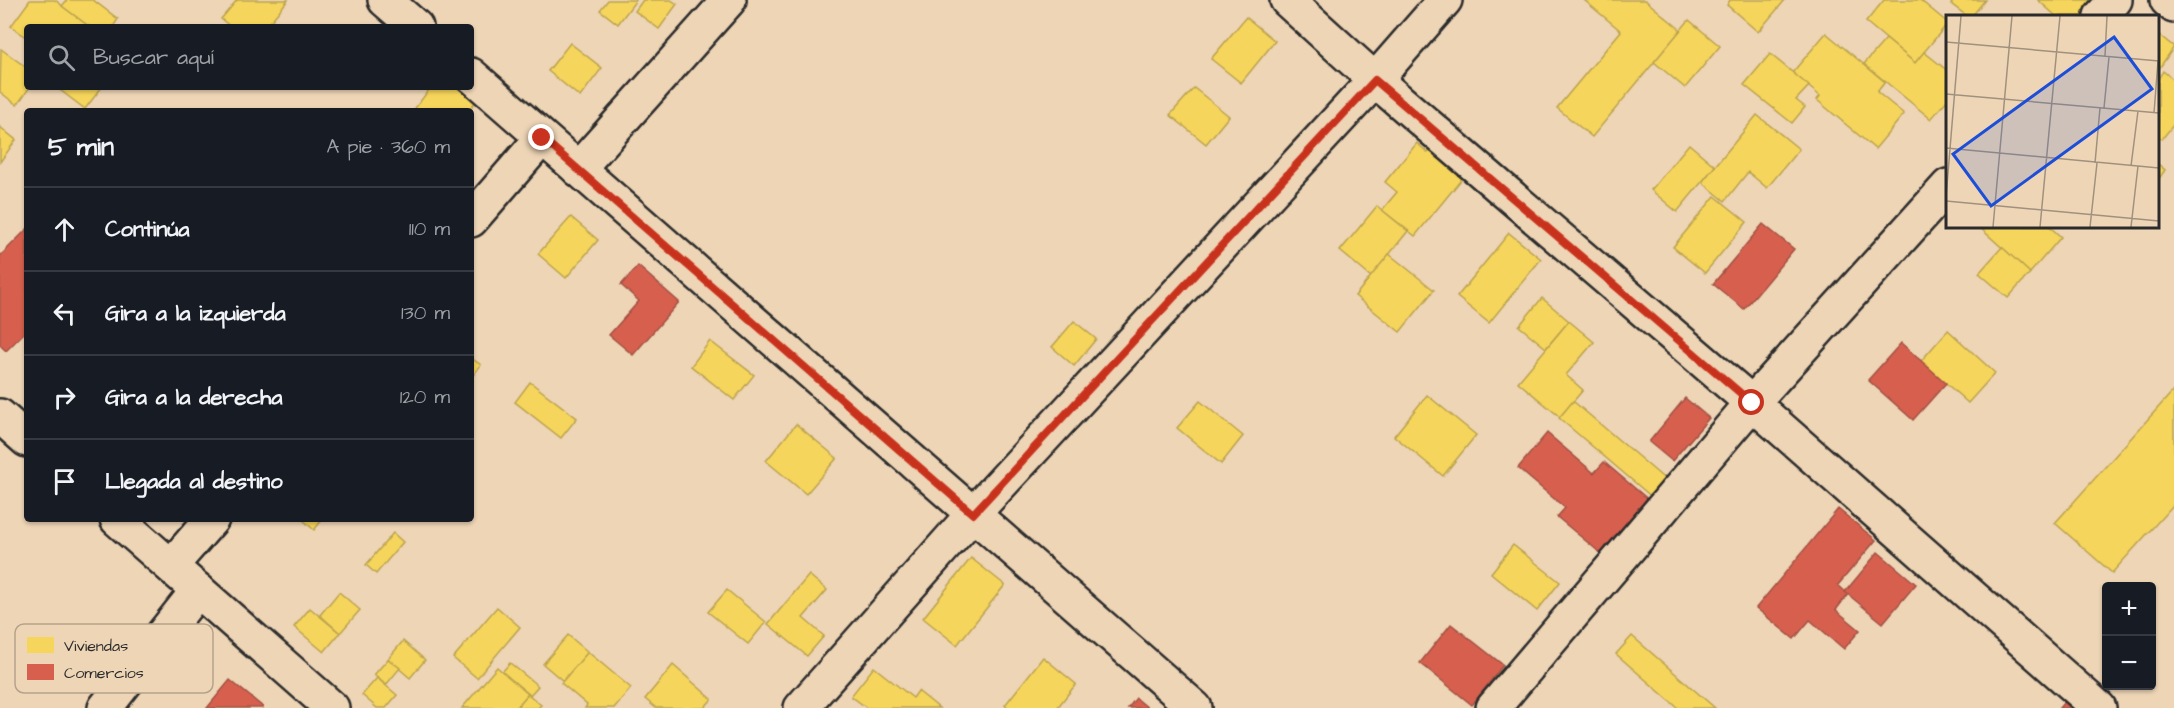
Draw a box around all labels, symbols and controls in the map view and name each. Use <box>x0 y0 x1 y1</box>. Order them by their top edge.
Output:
inset map <box>1946 15 2159 228</box>
search box <box>24 24 474 90</box>
icon: search <box>45 41 78 74</box>
text: Buscar aquí <box>93 42 214 73</box>
route end <box>528 124 554 150</box>
text: 5 min <box>48 129 114 165</box>
text: A pie · 360 m <box>326 133 450 161</box>
icon: ahead <box>48 213 81 246</box>
text: Continúa <box>105 214 190 245</box>
text: 110 m <box>409 215 450 243</box>
icon: left <box>48 297 81 330</box>
text: Gira a la izquierda <box>105 298 286 329</box>
text: 130 m <box>401 299 450 327</box>
icon: right <box>48 381 81 414</box>
text: Gira a la derecha <box>105 382 282 413</box>
text: 120 m <box>400 383 450 411</box>
route start <box>1738 389 1764 415</box>
icon: arrive <box>48 465 81 498</box>
text: Llegada al destino <box>105 466 283 497</box>
map controls <box>2102 582 2156 690</box>
button: + <box>2102 582 2156 636</box>
legend <box>15 624 213 693</box>
text: Viviendas <box>64 635 128 657</box>
button: − <box>2102 636 2156 690</box>
text: Comercios <box>64 662 144 684</box>

